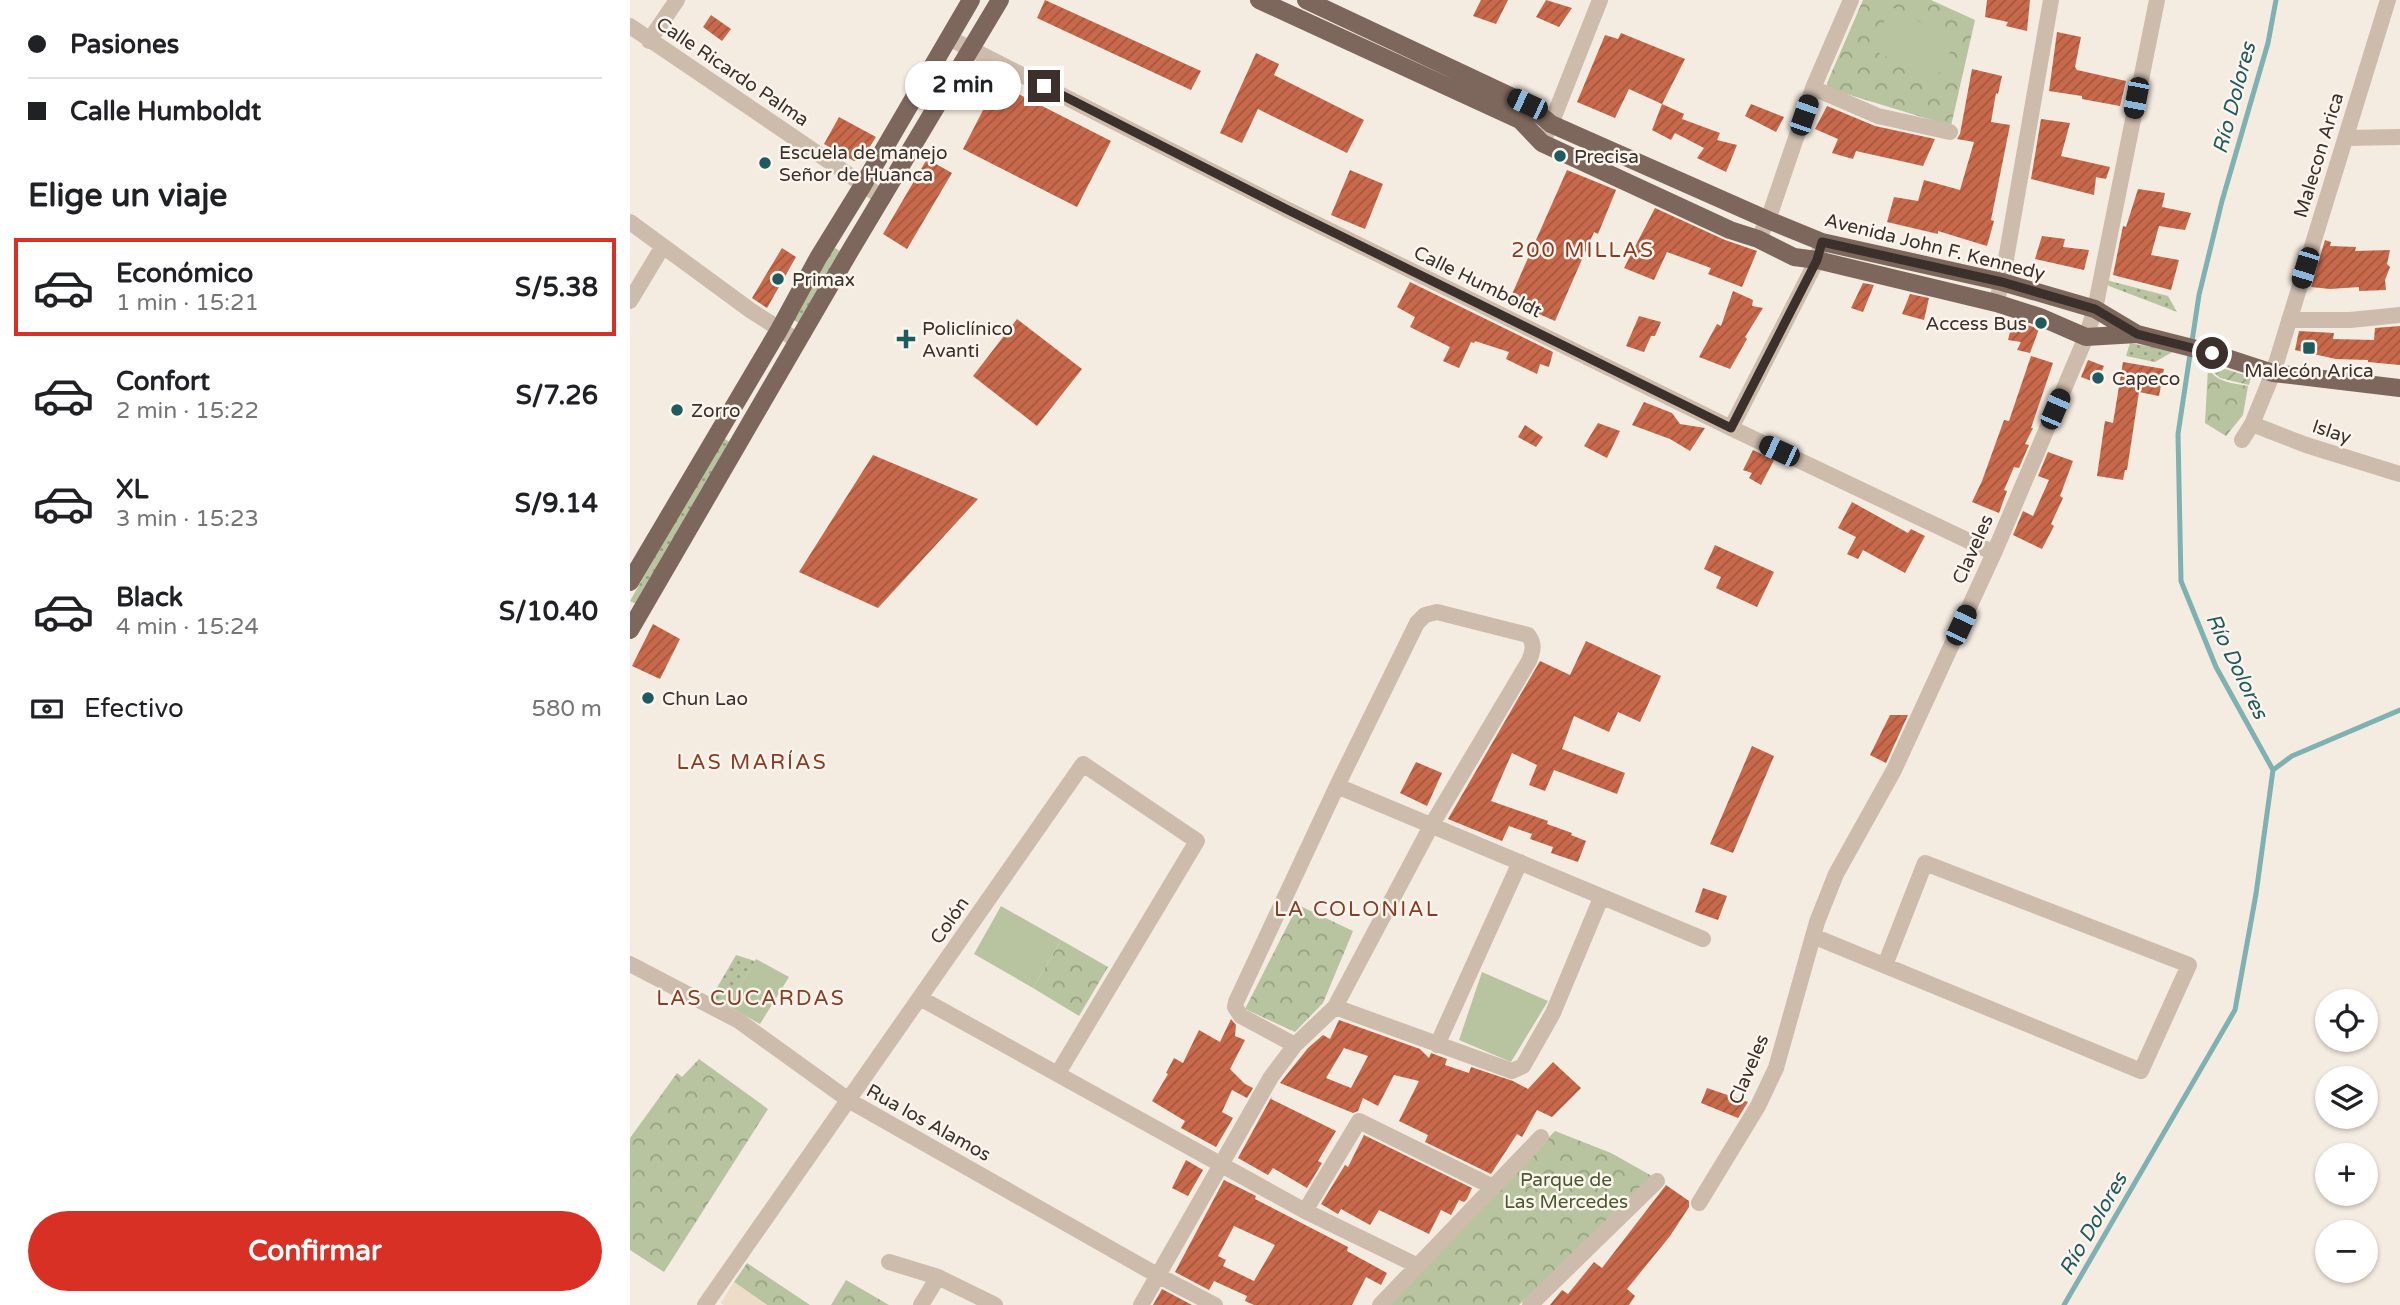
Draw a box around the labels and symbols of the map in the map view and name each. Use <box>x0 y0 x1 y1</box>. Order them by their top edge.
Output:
street label: Calle Ricardo Palma <box>652 13 813 131</box>
water label: Río Dolores <box>2208 38 2262 157</box>
callout: 2 min <box>904 62 1020 110</box>
route end <box>1028 70 1060 102</box>
car <box>2122 75 2151 121</box>
car <box>1504 86 1551 122</box>
street label: Malecon Arica <box>2290 90 2348 220</box>
car <box>1788 92 1821 138</box>
place label: Escuela de manejo Señor de Huanca <box>779 142 947 186</box>
place label: Precisa <box>1574 146 1639 168</box>
marker: Precisa <box>1552 148 1568 164</box>
marker: Escuela de manejo Señor de Huanca <box>757 155 773 171</box>
street label: Avenida John F. Kennedy <box>1822 209 2047 285</box>
district label: 200 MILLAS <box>1511 238 1655 263</box>
street label: Calle Humboldt <box>1410 241 1545 322</box>
car <box>2289 245 2322 291</box>
place label: Primax <box>792 269 855 291</box>
marker: Primax <box>770 271 786 287</box>
place label: Access Bus <box>1925 313 2027 335</box>
marker: Access Bus <box>2033 315 2049 331</box>
place label: Policlínico Avanti <box>922 318 1013 362</box>
marker: Policlínico Avanti <box>896 329 916 349</box>
route start <box>2196 337 2228 369</box>
marker: Malecón Arica <box>2301 340 2317 356</box>
place label: Malecón Arica <box>2244 360 2374 382</box>
place label: Capeco <box>2112 368 2180 390</box>
marker: Capeco <box>2090 370 2106 386</box>
car <box>2038 386 2073 432</box>
place label: Zorro <box>691 400 741 422</box>
marker: Zorro <box>669 402 685 418</box>
street label: Islay <box>2309 415 2354 449</box>
car <box>1756 433 1803 469</box>
street label: Claveles <box>1948 511 1998 588</box>
car <box>1943 602 1980 648</box>
water label: Río Dolores <box>2200 609 2274 725</box>
place label: Chun Lao <box>662 688 748 710</box>
marker: Chun Lao <box>640 690 656 706</box>
district label: LAS MARÍAS <box>676 750 828 775</box>
street label: Colón <box>926 893 974 948</box>
district label: LA COLONIAL <box>1274 897 1440 922</box>
district label: LAS CUCARDAS <box>656 986 846 1011</box>
street label: Claveles <box>1724 1031 1773 1108</box>
street label: Rua los Alamos <box>863 1080 994 1166</box>
water label: Río Dolores <box>2054 1167 2134 1280</box>
park label: Parque de Las Mercedes <box>1504 1169 1628 1213</box>

